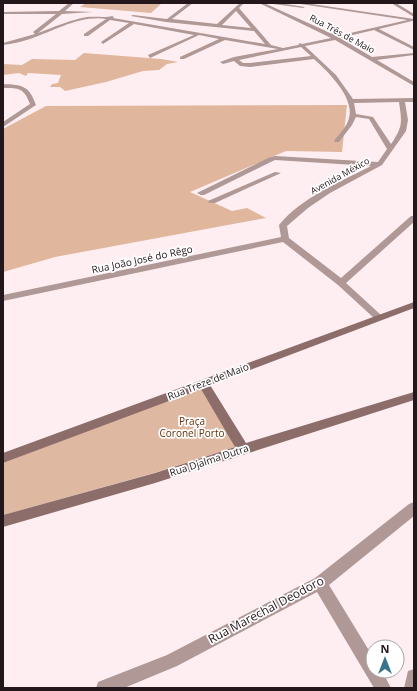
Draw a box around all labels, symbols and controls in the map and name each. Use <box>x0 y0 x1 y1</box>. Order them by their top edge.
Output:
street label: Rua Três de Maio <box>307 11 377 56</box>
street label: Avenida México <box>308 154 372 197</box>
street label: Rua João José do Rêgo <box>90 241 194 277</box>
street label: Rua Treze de Maio <box>165 359 251 403</box>
park label: Praça Coronel Porto <box>160 414 225 440</box>
street label: Rua Djalma Dutra <box>168 441 250 479</box>
street label: Rua Marechal Deodoro <box>205 572 327 647</box>
north arrow <box>365 639 405 679</box>
text: N <box>381 641 389 656</box>

